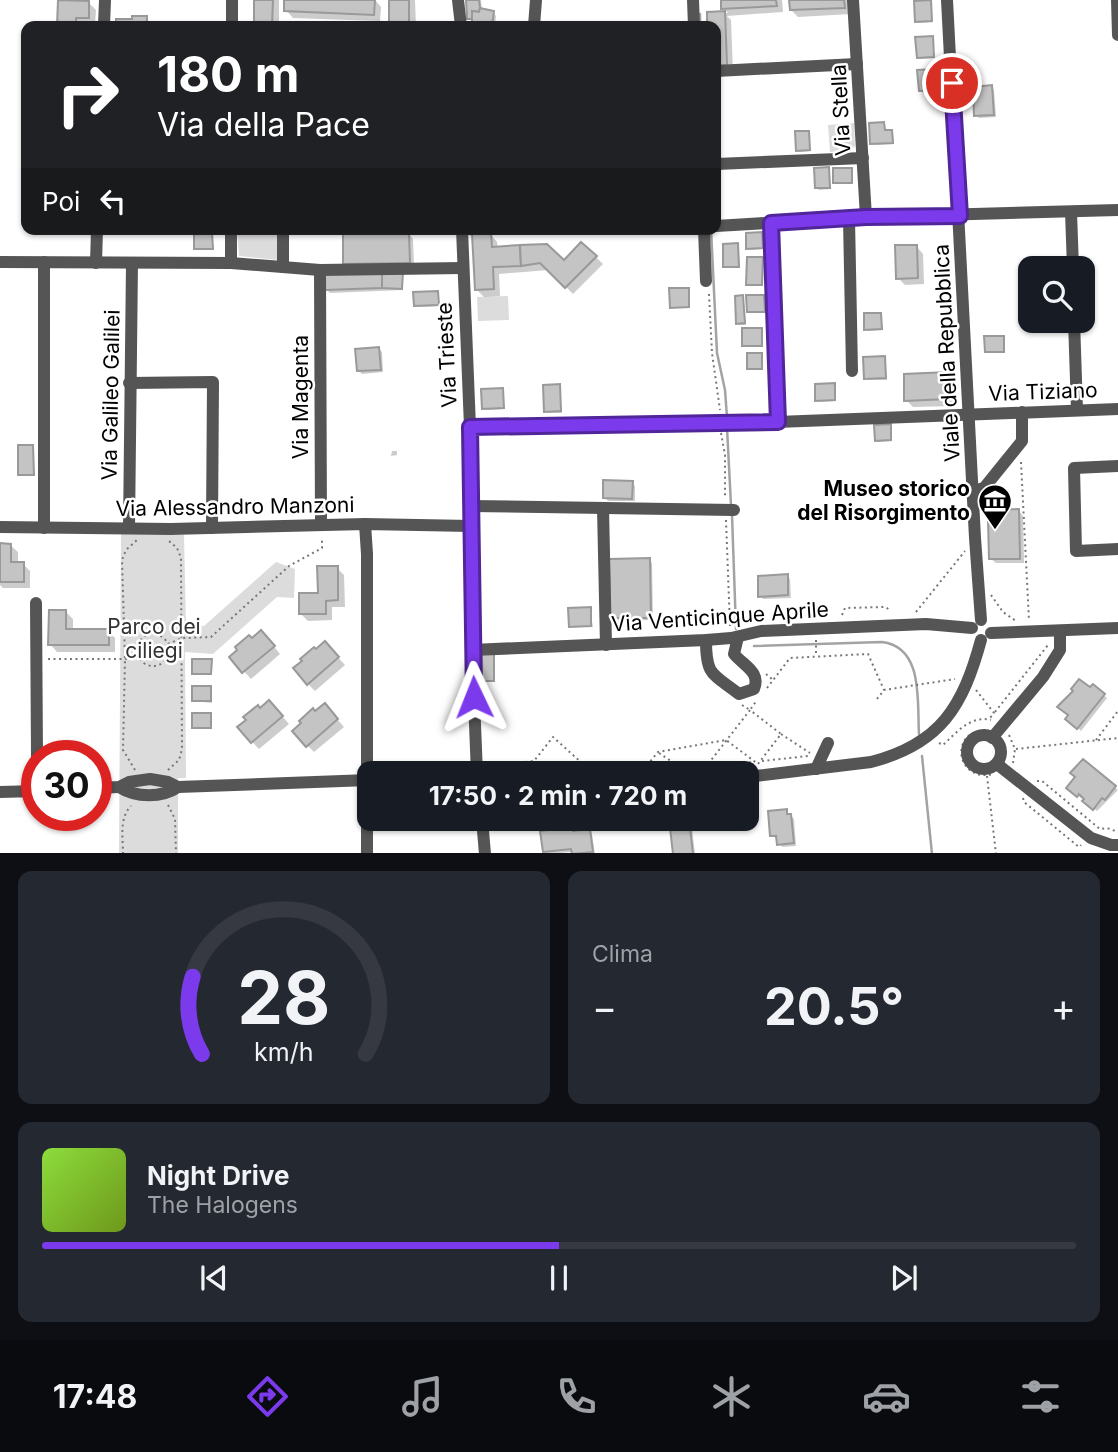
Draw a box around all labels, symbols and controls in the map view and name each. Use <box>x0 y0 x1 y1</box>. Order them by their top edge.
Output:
text: 180 m <box>157 45 299 104</box>
icon: right <box>42 49 133 140</box>
pin <box>922 53 982 113</box>
street label: Via Stella <box>826 64 855 156</box>
icon: arrive <box>933 64 971 102</box>
text: Via della Pace <box>157 105 370 144</box>
icon: left <box>94 182 132 220</box>
text: Poi <box>42 186 80 217</box>
street label: Viale della Repubblica <box>928 243 965 463</box>
map controls <box>1018 256 1095 333</box>
button: search <box>1018 256 1095 333</box>
street label: Via Trieste <box>431 302 462 408</box>
street label: Via Galileo Galilei <box>97 309 124 481</box>
street label: Via Magenta <box>288 335 313 459</box>
street label: Via Tiziano <box>988 377 1098 406</box>
place label: Museo storico del Risorgimento <box>797 476 970 525</box>
museum icon: Museo storico del Risorgimento <box>976 482 1014 531</box>
street label: Via Alessandro Manzoni <box>115 492 355 521</box>
street label: Via Venticinque Aprile <box>610 596 830 637</box>
park label: Parco dei ciliegi <box>107 614 201 663</box>
position arrow <box>437 660 511 734</box>
speed limit sign: 30 <box>21 740 112 831</box>
text: 17:50 · 2 min · 720 m <box>429 780 687 811</box>
text: Clima <box>592 940 653 968</box>
text: 28 <box>237 953 331 1042</box>
text: 20.5° <box>764 975 904 1038</box>
text: − <box>592 984 617 1030</box>
text: + <box>1051 984 1076 1030</box>
text: km/h <box>254 1036 314 1066</box>
text: Night Drive <box>147 1160 289 1191</box>
text: The Halogens <box>147 1191 298 1219</box>
icon: previous <box>195 1259 233 1297</box>
icon: pause <box>540 1259 578 1297</box>
icon: next <box>885 1259 923 1297</box>
icon: directions <box>243 1372 292 1421</box>
icon: music <box>398 1372 447 1421</box>
icon: phone <box>552 1372 601 1421</box>
icon: climate <box>707 1372 756 1421</box>
icon: car <box>862 1372 911 1421</box>
icon: filters <box>1016 1372 1065 1421</box>
text: 17:48 <box>53 1377 137 1416</box>

